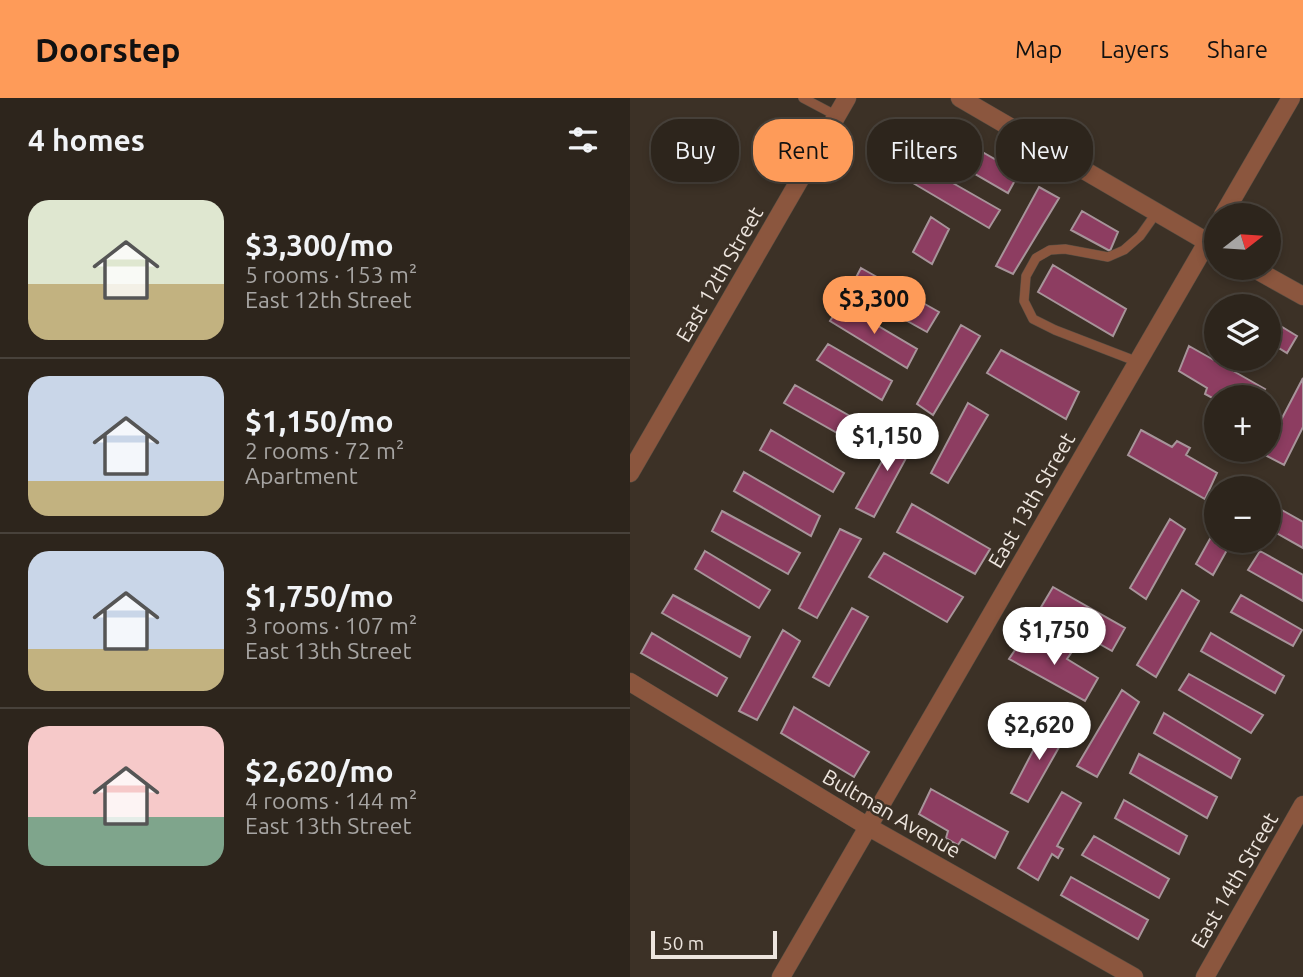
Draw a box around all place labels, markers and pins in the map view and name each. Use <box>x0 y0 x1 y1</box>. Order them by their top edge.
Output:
pin: $3,300 <box>817 276 931 336</box>
pin: $1,150 <box>830 414 944 473</box>
pin: $1,750 <box>997 608 1111 667</box>
pin: $2,620 <box>982 702 1096 762</box>

